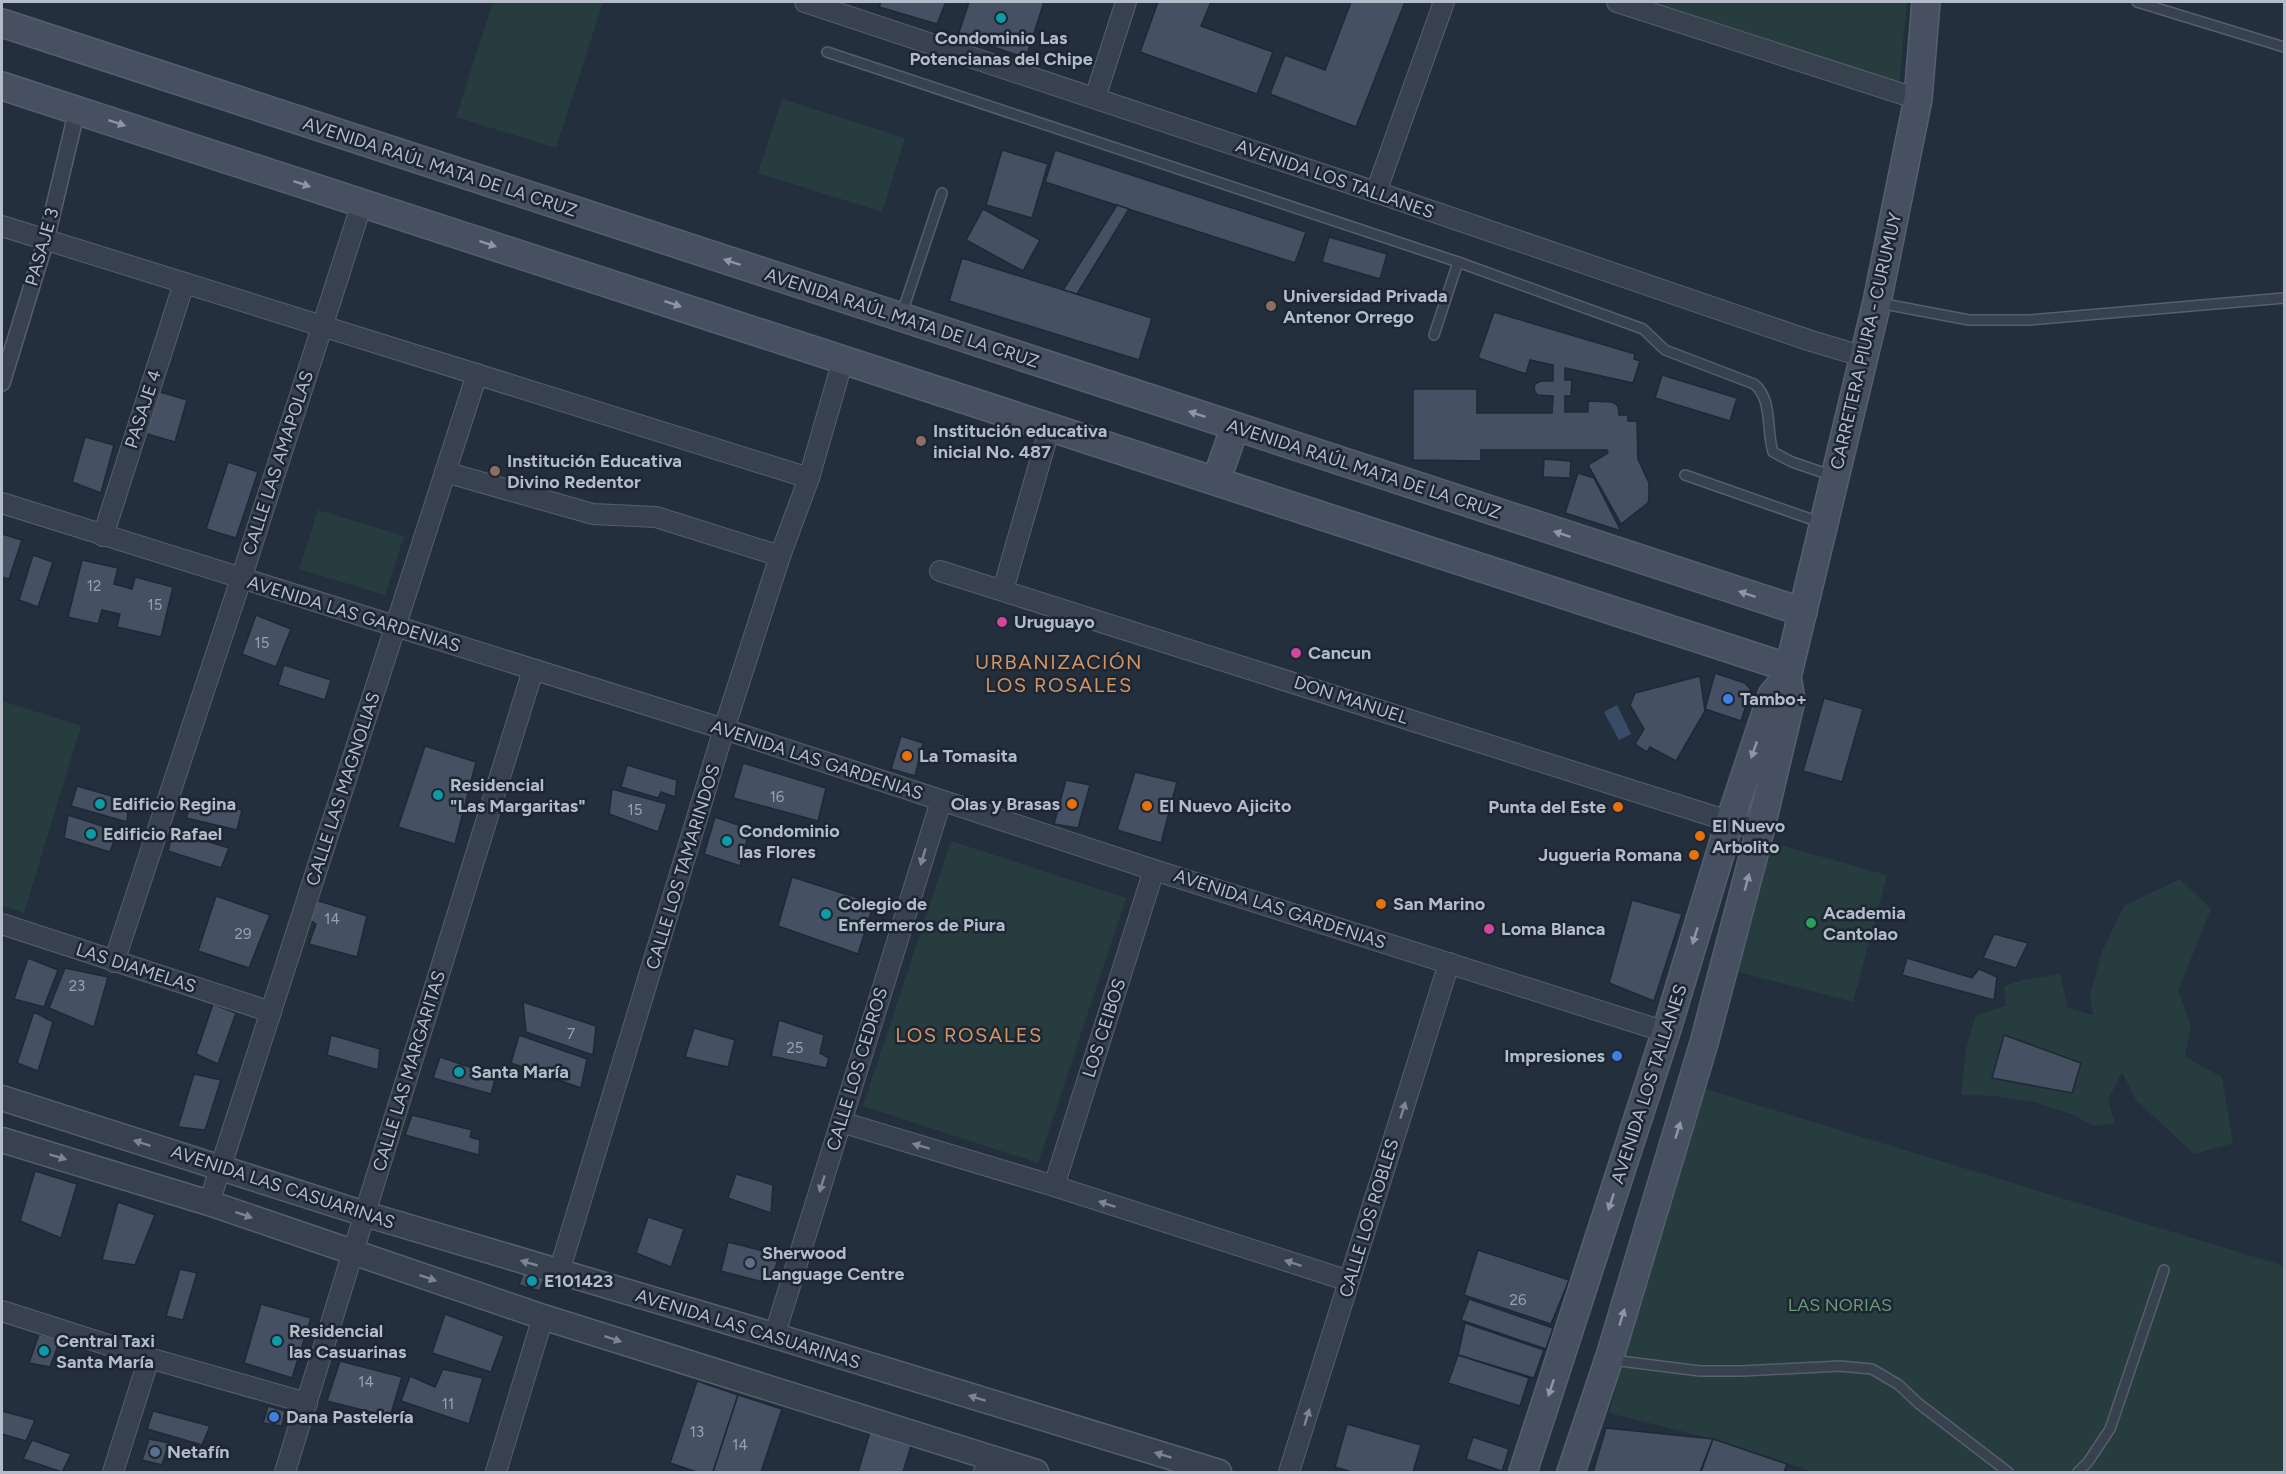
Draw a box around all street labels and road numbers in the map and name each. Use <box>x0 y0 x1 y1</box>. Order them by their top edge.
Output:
street label: AVENIDA RAÚL MATA DE LA CRUZ <box>300 112 580 222</box>
street label: AVENIDA LOS TALLANES <box>1233 135 1437 223</box>
street label: PASAJE 3 <box>20 206 64 288</box>
street label: CARRETERA PIURA - CURUMUY <box>1826 210 1906 472</box>
street label: AVENIDA RAÚL MATA DE LA CRUZ <box>762 263 1042 373</box>
street label: PASAJE 4 <box>120 367 166 451</box>
street label: CALLE LAS AMAPOLAS <box>238 368 318 558</box>
street label: AVENIDA RAÚL MATA DE LA CRUZ <box>1224 414 1504 524</box>
street label: AVENIDA LAS GARDENIAS <box>245 571 463 657</box>
street label: DON MANUEL <box>1291 671 1412 729</box>
street label: CALLE LAS MAGNOLIAS <box>301 690 385 888</box>
street label: AVENIDA LAS GARDENIAS <box>708 715 926 805</box>
street label: CALLE LOS TAMARINDOS <box>641 762 725 972</box>
street label: AVENIDA LAS GARDENIAS <box>1171 864 1389 954</box>
street label: LAS DIAMELAS <box>73 938 199 998</box>
street label: CALLE LAS MARGARITAS <box>368 968 450 1174</box>
street label: LOS CEIBOS <box>1078 976 1130 1080</box>
street label: AVENIDA LOS TALLANES <box>1606 982 1692 1186</box>
street label: CALLE LOS CEDROS <box>822 985 892 1153</box>
street label: CALLE LOS ROBLES <box>1334 1136 1404 1300</box>
street label: AVENIDA LAS CASUARINAS <box>168 1140 398 1234</box>
street label: AVENIDA LAS CASUARINAS <box>633 1284 863 1374</box>

